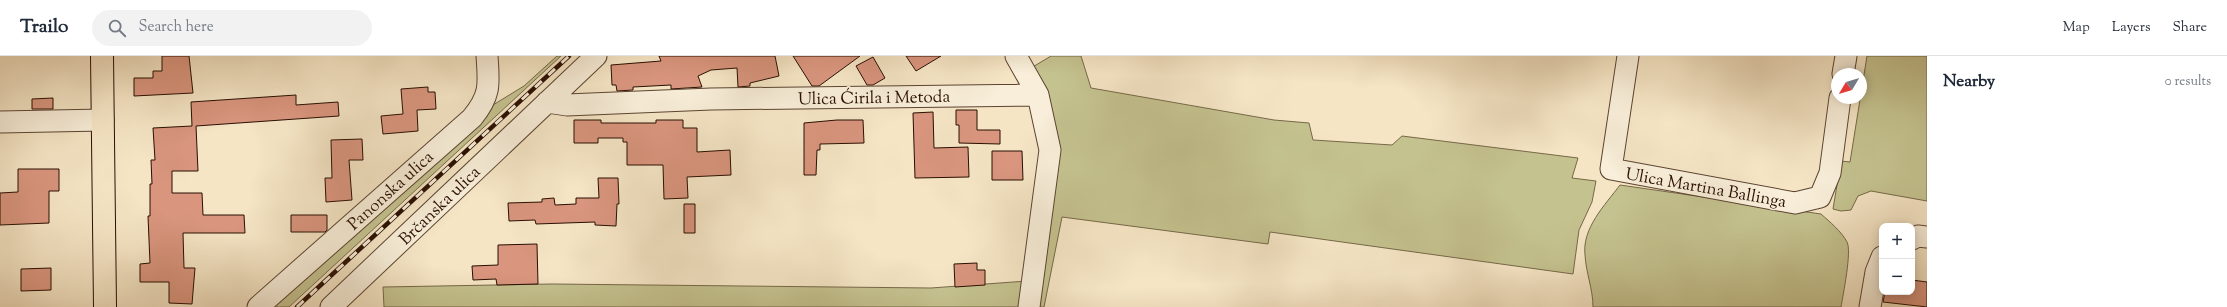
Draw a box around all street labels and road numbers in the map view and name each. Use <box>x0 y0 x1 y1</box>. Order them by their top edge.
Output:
street label: Ulica Ćirila i Metoda <box>798 86 951 112</box>
street label: Panonska ulica <box>343 146 440 237</box>
street label: Brčanska ulica <box>394 161 487 251</box>
street label: Ulica Martina Ballinga <box>1623 163 1788 215</box>

